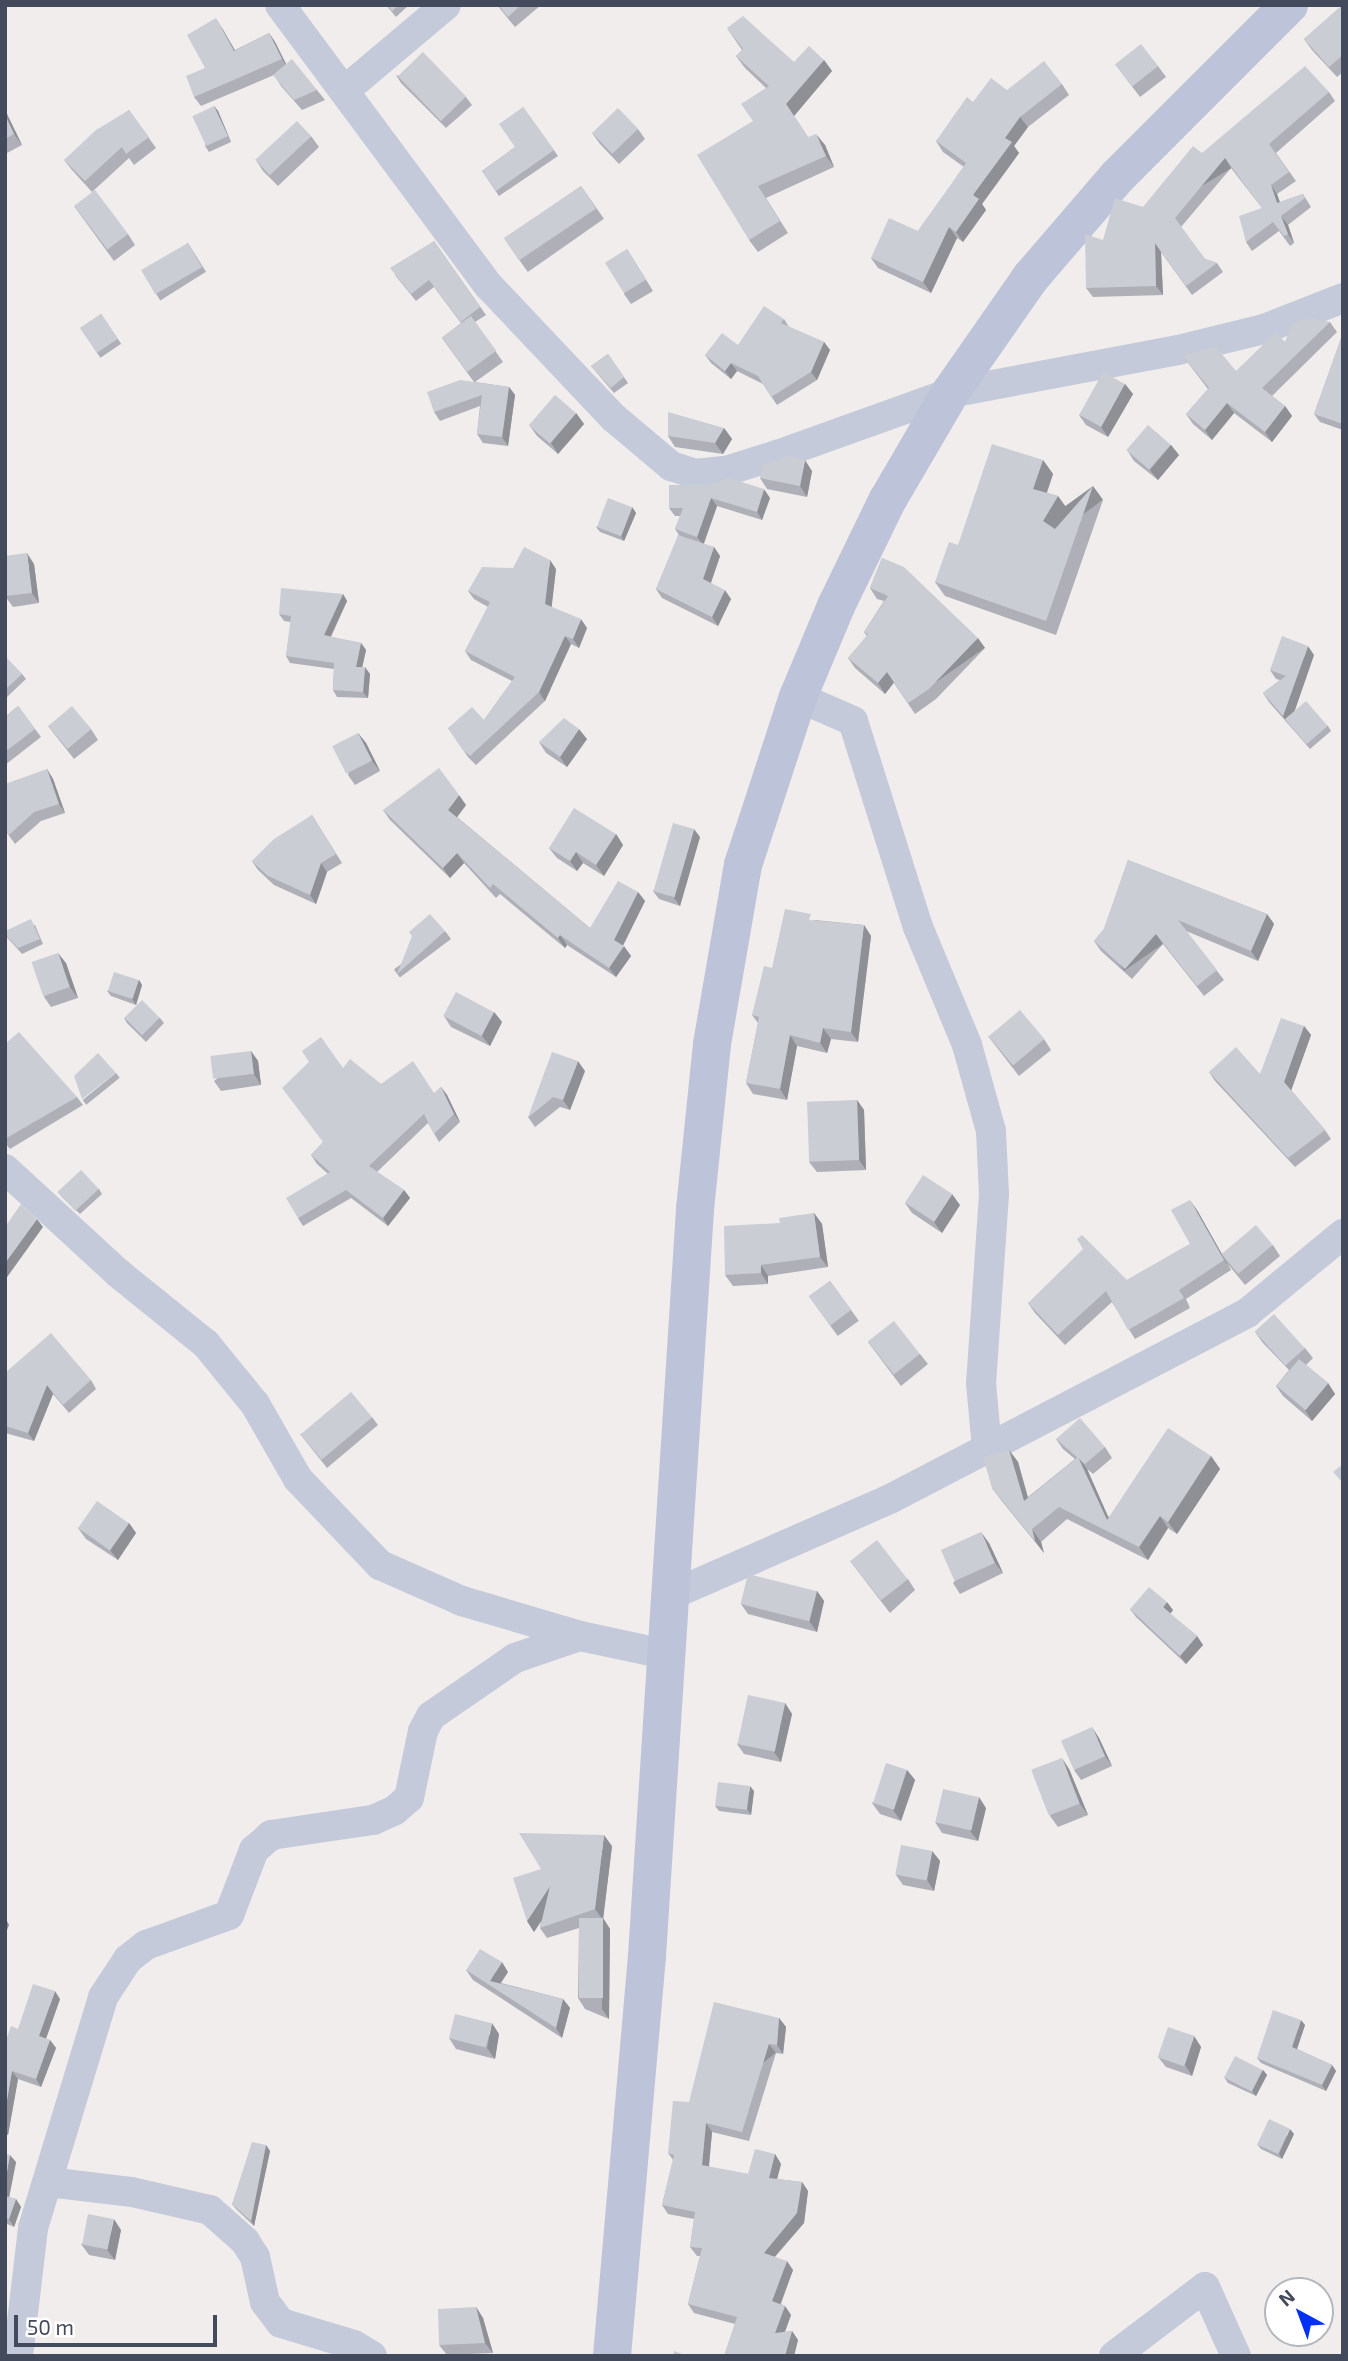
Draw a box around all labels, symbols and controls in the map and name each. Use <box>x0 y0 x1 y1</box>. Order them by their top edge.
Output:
north arrow <box>1264 2277 1334 2347</box>
text: N <box>1273 2284 1299 2310</box>
scale bar <box>18 2302 220 2346</box>
text: 50 m <box>27 2314 74 2339</box>

